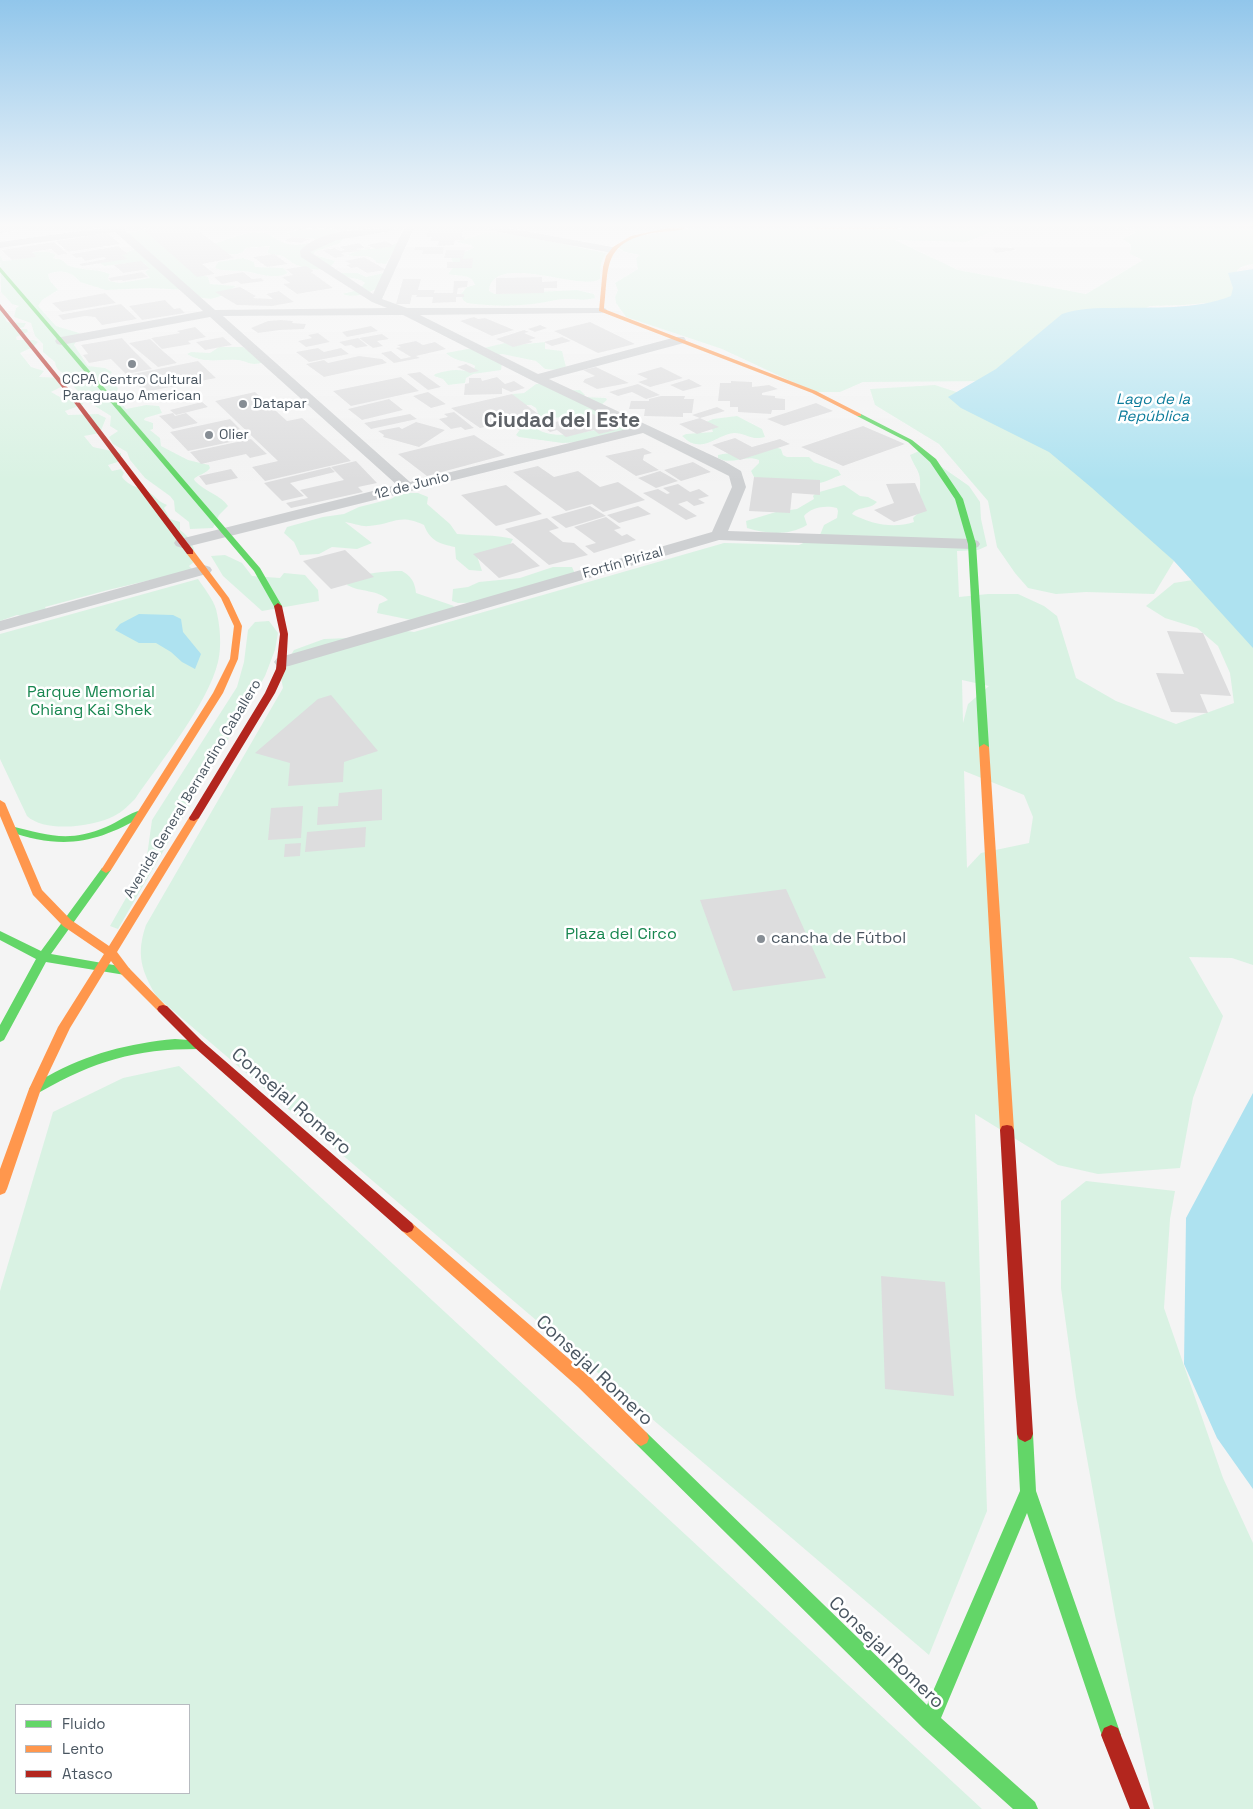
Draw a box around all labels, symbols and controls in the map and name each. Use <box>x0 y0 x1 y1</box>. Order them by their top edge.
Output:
marker: CCPA Centro Cultural Paraguayo American <box>126 358 138 370</box>
place label: CCPA Centro Cultural Paraguayo American <box>62 372 202 404</box>
water label: Lago de la República <box>1116 391 1190 426</box>
place label: Datapar <box>253 396 307 412</box>
marker: Datapar <box>237 398 249 410</box>
district label: Ciudad del Este <box>484 408 640 434</box>
place label: Olier <box>219 427 249 443</box>
marker: Olier <box>203 429 215 441</box>
street label: 12 de Junio <box>373 469 451 503</box>
street label: Fortín Pirizal <box>581 544 665 582</box>
street label: Avenida General Bernardino Caballero <box>121 677 265 901</box>
park label: Parque Memorial Chiang Kai Shek <box>27 683 155 721</box>
park label: Plaza del Circo <box>565 925 677 945</box>
place label: cancha de Fútbol <box>771 929 906 949</box>
marker: cancha de Fútbol <box>755 933 767 945</box>
street label: Consejal Romero <box>226 1044 356 1160</box>
street label: Consejal Romero <box>531 1311 657 1431</box>
street label: Consejal Romero <box>823 1592 949 1714</box>
legend <box>15 1704 190 1794</box>
text: Fluido <box>62 1714 106 1733</box>
text: Lento <box>62 1739 104 1758</box>
text: Atasco <box>62 1764 113 1783</box>

